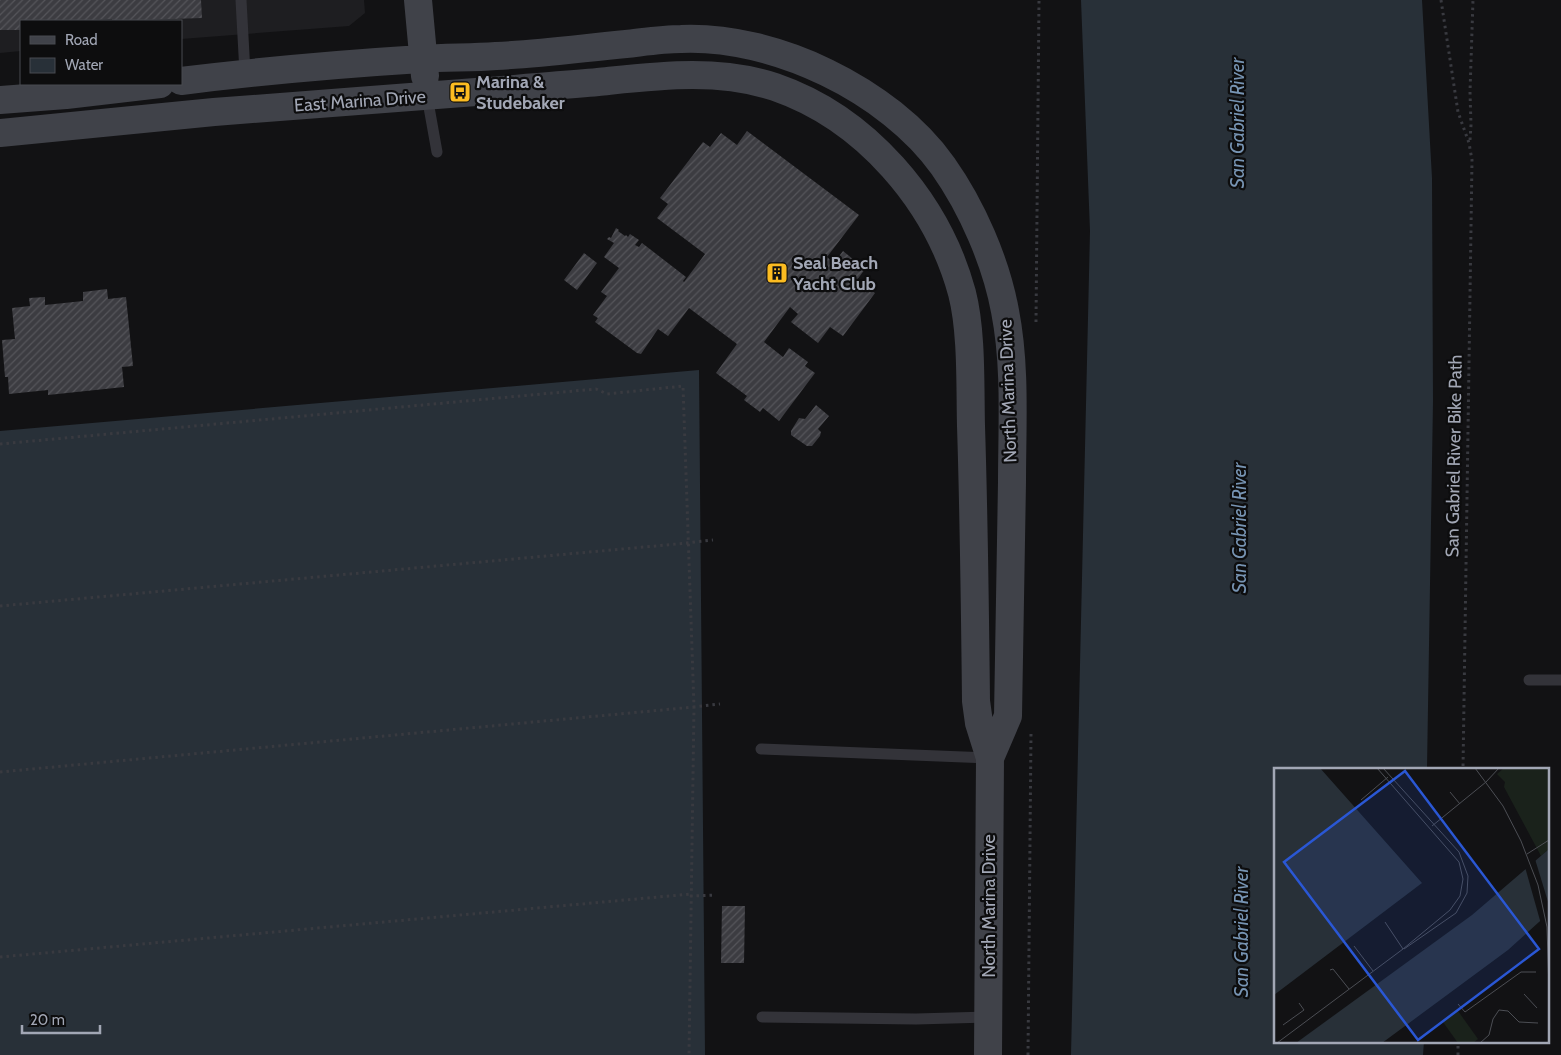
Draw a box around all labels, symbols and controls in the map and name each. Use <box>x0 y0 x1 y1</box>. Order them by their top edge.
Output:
legend <box>20 20 182 85</box>
text: Road <box>65 31 98 49</box>
text: Water <box>65 56 103 74</box>
water label: San Gabriel River <box>1226 57 1249 188</box>
place label: Marina & Studebaker <box>476 71 565 114</box>
bus stop icon: Marina & Studebaker <box>448 80 472 104</box>
street label: East Marina Drive <box>293 85 427 117</box>
place label: Seal Beach Yacht Club <box>792 252 878 295</box>
building icon: Seal Beach Yacht Club <box>765 261 789 285</box>
street label: North Marina Drive <box>994 319 1022 463</box>
street label: San Gabriel River Bike Path <box>1441 354 1467 558</box>
water label: San Gabriel River <box>1228 462 1251 593</box>
inset map <box>1274 768 1548 1042</box>
street label: North Marina Drive <box>978 834 1000 978</box>
water label: San Gabriel River <box>1230 866 1253 997</box>
scale bar <box>22 1002 100 1034</box>
text: 20 m <box>30 1011 65 1029</box>

